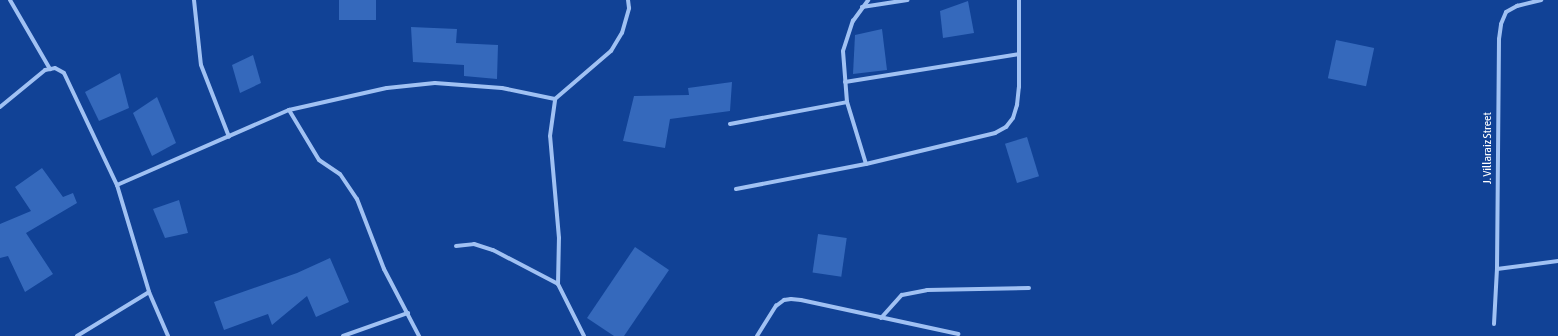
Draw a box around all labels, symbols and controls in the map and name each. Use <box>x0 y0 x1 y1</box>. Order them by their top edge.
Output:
street label: J. Villaraiz Street <box>1481 112 1495 184</box>

